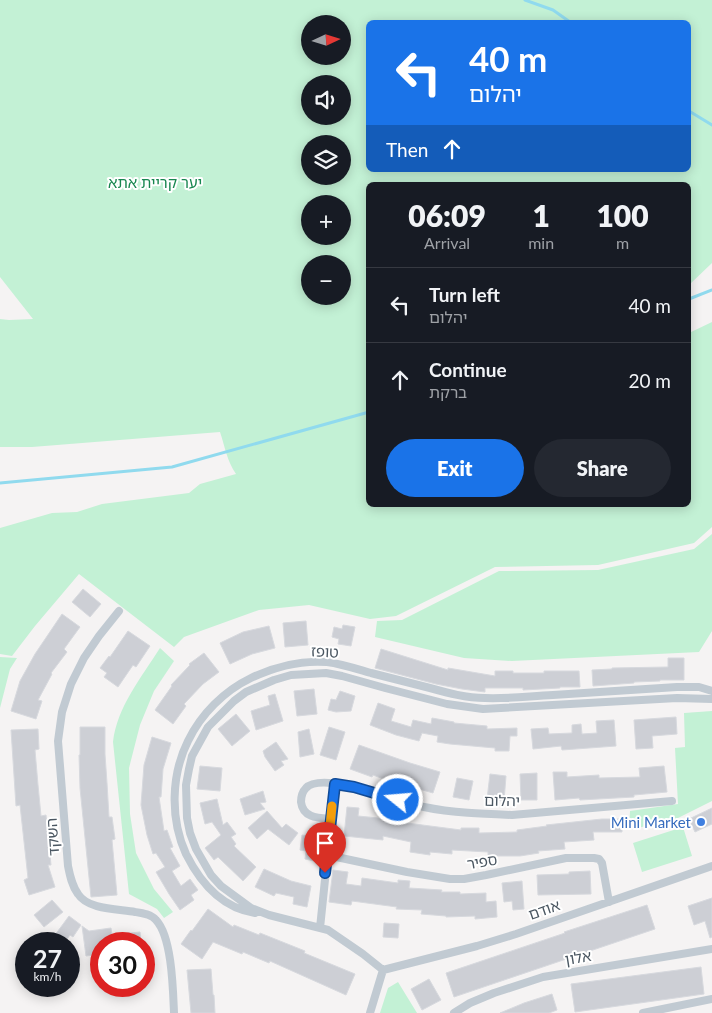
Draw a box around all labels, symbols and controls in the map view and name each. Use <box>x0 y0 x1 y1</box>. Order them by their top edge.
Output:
north arrow <box>301 15 351 65</box>
map controls <box>301 15 351 305</box>
text: 40 m <box>469 37 547 79</box>
icon: left <box>386 40 451 105</box>
button: sound <box>301 75 351 125</box>
text: יהלום <box>469 80 522 107</box>
button: layers <box>301 135 351 185</box>
icon: ahead <box>438 135 466 163</box>
text: Then <box>386 138 428 161</box>
park label: יער קריית אתא <box>108 173 202 191</box>
button: + <box>301 195 351 245</box>
text: 06:09 <box>408 197 486 233</box>
text: 1 <box>532 197 550 233</box>
text: 100 <box>596 197 649 233</box>
text: Arrival <box>424 233 470 252</box>
text: min <box>528 233 554 252</box>
text: m <box>616 233 629 252</box>
button: − <box>301 255 351 305</box>
text: Turn left <box>429 283 500 306</box>
icon: left <box>386 291 414 319</box>
text: 40 m <box>628 294 671 317</box>
text: יהלום <box>429 307 467 326</box>
text: Continue <box>429 358 507 381</box>
icon: ahead <box>386 366 414 394</box>
text: 20 m <box>628 369 671 392</box>
text: ברקת <box>429 382 467 401</box>
button: Exit <box>386 439 524 497</box>
button: Share <box>534 439 671 497</box>
street label: טופז <box>311 641 339 661</box>
position arrow <box>371 773 423 825</box>
street label: יהלום <box>484 791 520 809</box>
place label: Mini Market <box>611 813 692 831</box>
marker: Mini Market <box>695 816 707 828</box>
street label: השקד <box>42 817 62 857</box>
pin <box>304 822 346 873</box>
icon: arrive <box>311 829 339 857</box>
street label: ספיר <box>465 849 499 873</box>
street label: אודם <box>526 895 562 923</box>
speed limit sign: 30 <box>90 932 155 997</box>
text: 27 <box>33 943 62 973</box>
street label: אלון <box>563 946 593 968</box>
text: km/h <box>33 969 62 984</box>

